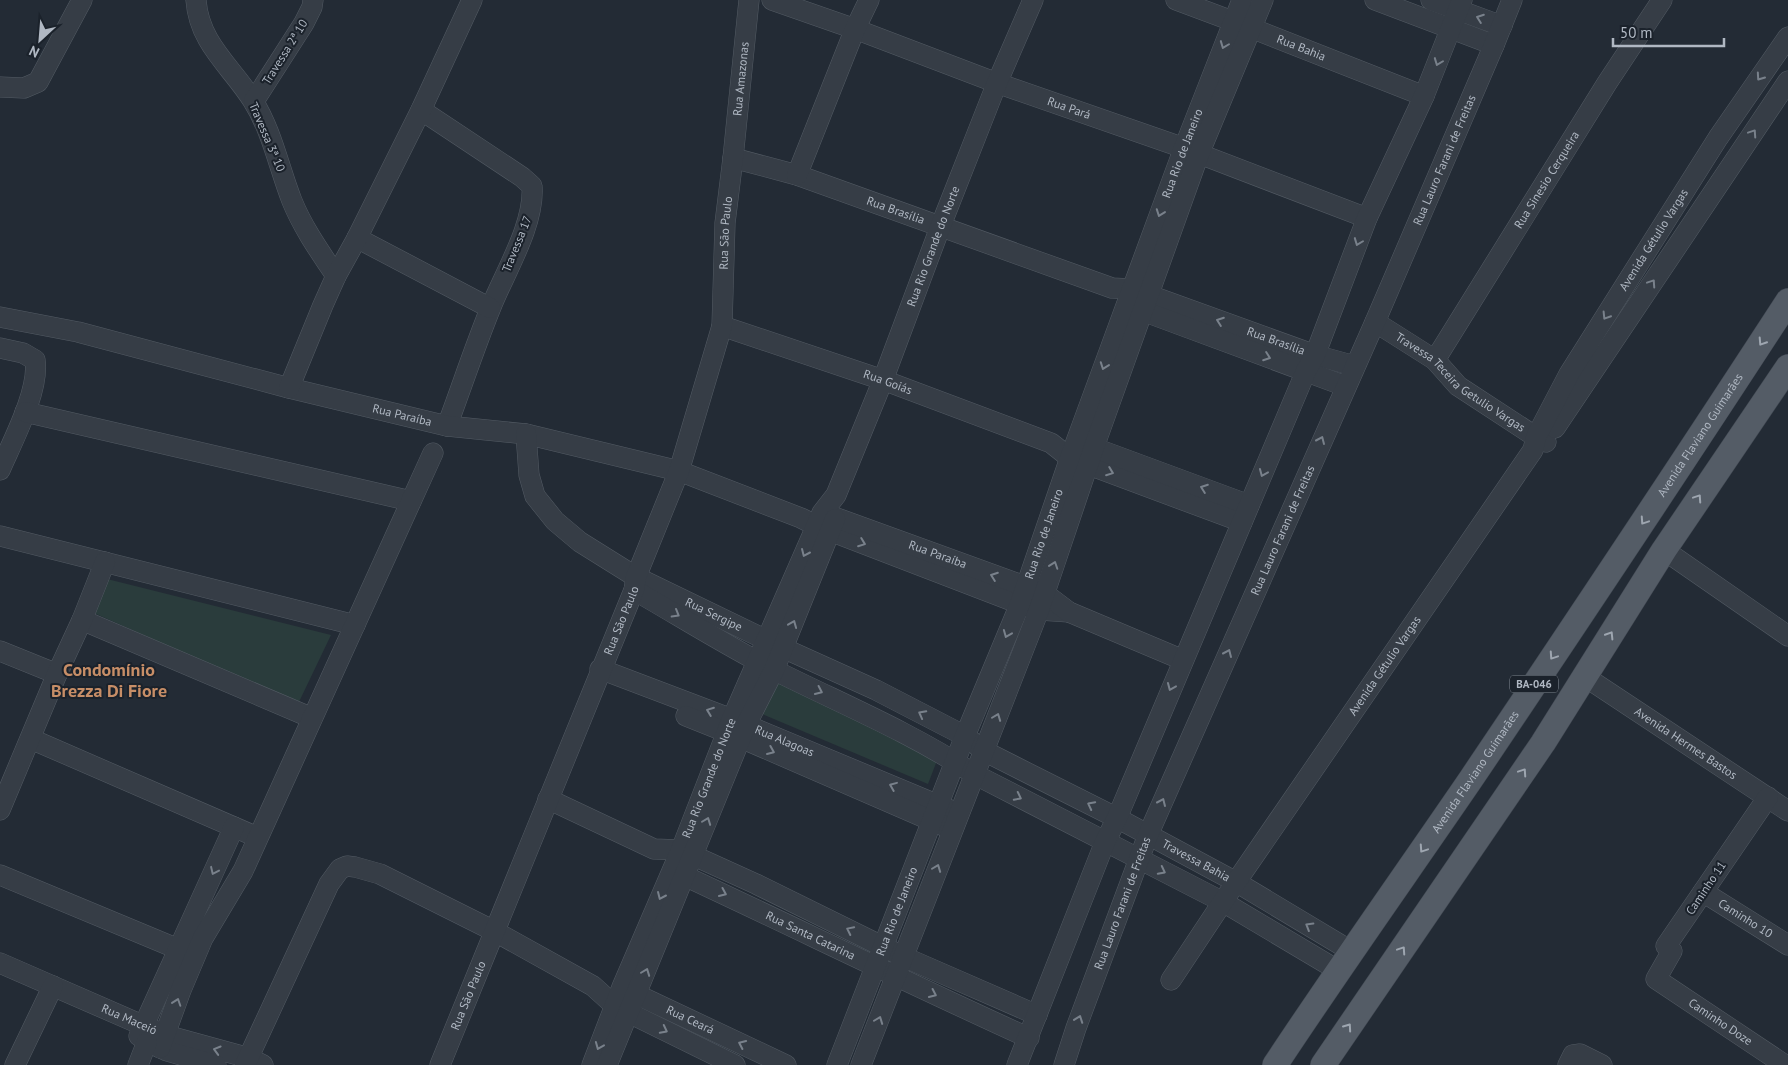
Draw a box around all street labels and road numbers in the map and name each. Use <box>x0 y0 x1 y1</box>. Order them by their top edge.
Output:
street label: Travessa 2ª 10 <box>259 16 311 87</box>
street label: Rua Bahia <box>1275 31 1328 64</box>
street label: Rua Amazonas <box>729 41 752 116</box>
street label: Rua Lauro Farani de Freitas <box>1409 92 1479 228</box>
street label: Rua Pará <box>1045 93 1093 122</box>
street label: Travessa 3ª 10 <box>246 100 289 174</box>
street label: Rua Rio de Janeiro <box>1158 106 1206 200</box>
street label: Rua Sinesio Cerqueira <box>1511 128 1582 231</box>
street label: Rua Rio Grande do Norte <box>903 184 963 308</box>
street label: Avenida Gétulio Vargas <box>1616 186 1691 293</box>
street label: Rua Brasília <box>865 193 927 227</box>
street label: Rua São Paulo <box>716 195 735 270</box>
street label: Travessa 17 <box>498 213 535 274</box>
street label: Rua Brasília <box>1245 323 1307 358</box>
street label: Travessa Teceira Getulio Vargas <box>1393 329 1528 435</box>
street label: Rua Goiás <box>862 366 914 397</box>
street label: Avenida Flaviano Guimarães <box>1654 370 1746 499</box>
street label: Rua Paraíba <box>371 400 433 429</box>
street label: Rua Lauro Farani de Freitas <box>1247 463 1318 597</box>
street label: Rua Rio de Janeiro <box>1021 487 1066 581</box>
street label: Rua Paraíba <box>907 537 969 571</box>
street label: Rua São Paulo <box>600 585 641 657</box>
street label: Rua Sergipe <box>683 594 745 634</box>
street label: Avenida Gétulio Vargas <box>1345 613 1424 718</box>
road number: BA-046 <box>1510 676 1558 692</box>
street label: Avenida Hermes Bastos <box>1632 704 1740 782</box>
street label: Avenida Flaviano Guimarães <box>1428 708 1522 836</box>
street label: Rua Rio Grande do Norte <box>678 716 739 840</box>
street label: Rua Alagoas <box>753 721 816 759</box>
street label: Rua Lauro Farani de Freitas <box>1090 835 1154 972</box>
street label: Travessa Bahia <box>1160 836 1233 885</box>
street label: Caminho 11 <box>1682 858 1729 917</box>
street label: Rua Rio de Janeiro <box>872 864 920 958</box>
street label: Caminho 10 <box>1716 895 1776 941</box>
street label: Rua Santa Catarina <box>763 907 858 963</box>
street label: Rua São Paulo <box>447 959 489 1032</box>
street label: Caminho Doze <box>1686 995 1756 1048</box>
street label: Rua Maceió <box>99 1000 159 1038</box>
street label: Rua Ceará <box>664 1002 717 1037</box>

